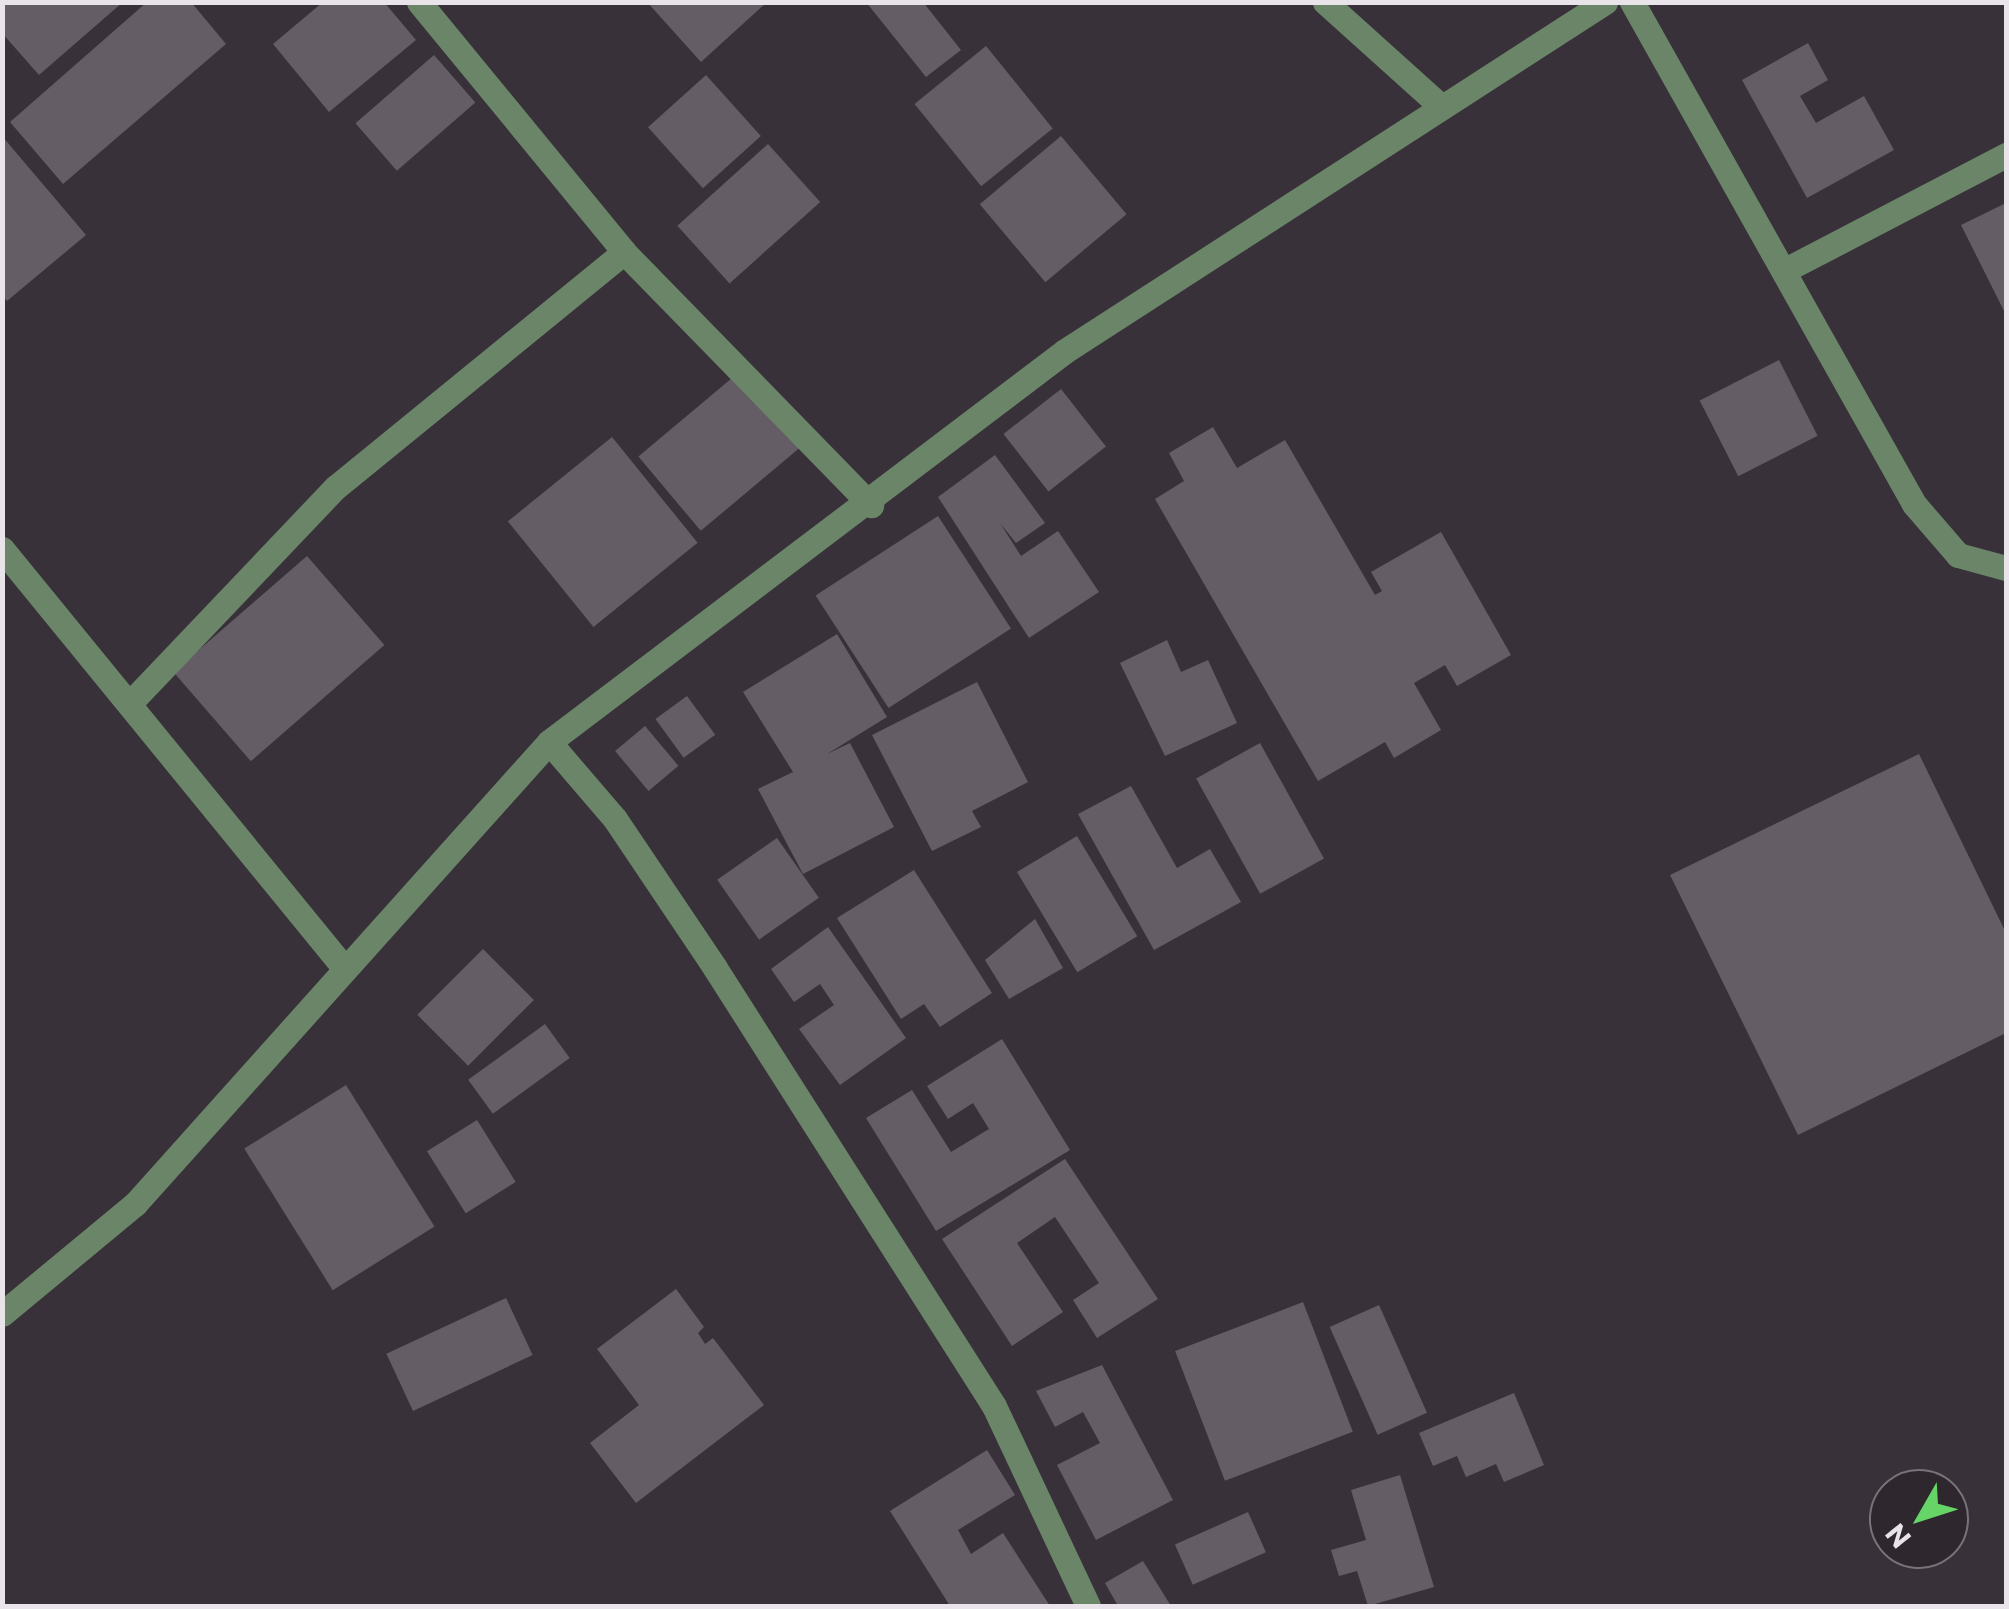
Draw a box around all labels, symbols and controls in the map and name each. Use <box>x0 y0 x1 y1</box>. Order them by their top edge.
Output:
north arrow <box>1869 1469 1969 1569</box>
text: N <box>1877 1518 1917 1555</box>

